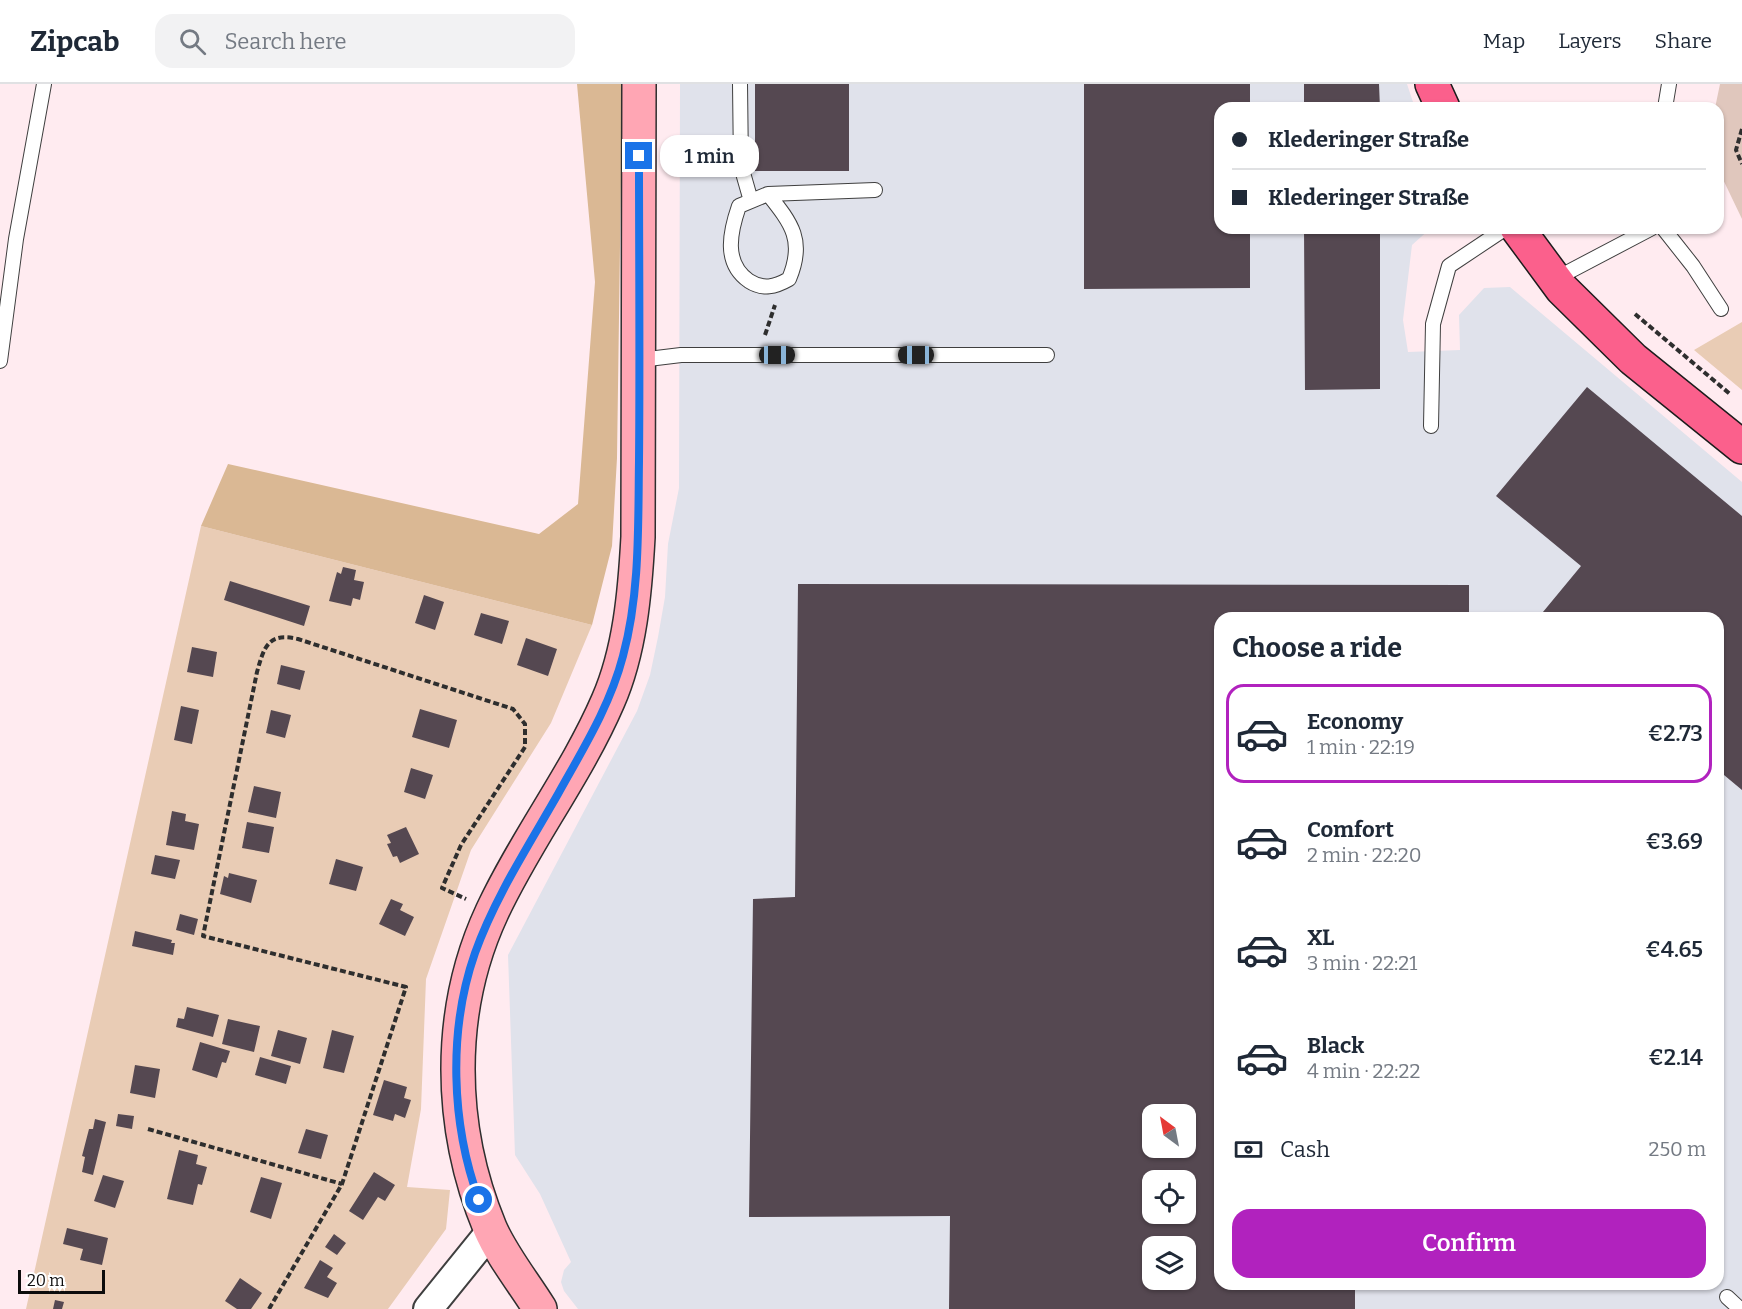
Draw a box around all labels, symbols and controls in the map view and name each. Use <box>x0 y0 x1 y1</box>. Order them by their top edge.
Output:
search box <box>155 14 575 68</box>
text: Zipcab <box>30 25 119 58</box>
icon: search <box>176 25 209 58</box>
text: Search here <box>224 28 347 55</box>
text: Map <box>1483 28 1525 54</box>
text: Layers <box>1558 28 1622 54</box>
text: Share <box>1655 28 1712 54</box>
text: Klederinger Straße <box>1268 126 1469 153</box>
callout: 1 min <box>660 135 759 177</box>
route end <box>625 142 652 169</box>
text: 1 min <box>684 144 735 168</box>
text: Klederinger Straße <box>1268 184 1469 211</box>
car <box>759 346 795 364</box>
car <box>898 346 934 364</box>
text: Choose a ride <box>1232 632 1402 664</box>
icon: car <box>1235 707 1289 761</box>
text: Economy <box>1307 708 1403 735</box>
text: €2.73 <box>1648 720 1703 747</box>
text: 1 min · 22:19 <box>1307 735 1415 759</box>
icon: car <box>1235 815 1289 869</box>
text: Comfort <box>1307 816 1394 843</box>
text: €3.69 <box>1646 828 1703 855</box>
text: 2 min · 22:20 <box>1307 843 1421 867</box>
icon: car <box>1235 923 1289 977</box>
text: XL <box>1307 924 1334 951</box>
text: €4.65 <box>1645 936 1703 963</box>
text: 3 min · 22:21 <box>1307 951 1417 975</box>
icon: car <box>1235 1031 1289 1085</box>
text: Black <box>1307 1032 1364 1059</box>
text: €2.14 <box>1648 1044 1703 1071</box>
text: 4 min · 22:22 <box>1307 1059 1420 1083</box>
north arrow <box>1142 1104 1196 1158</box>
map controls <box>1142 1104 1196 1290</box>
icon: cash <box>1232 1133 1265 1166</box>
text: Cash <box>1280 1136 1330 1163</box>
text: 250 m <box>1649 1137 1706 1161</box>
button: locate <box>1142 1170 1196 1224</box>
route start <box>465 1186 492 1213</box>
button: Confirm <box>1232 1209 1706 1278</box>
button: layers <box>1142 1236 1196 1290</box>
scale bar <box>18 1267 105 1294</box>
text: 20 m <box>27 1271 64 1290</box>

